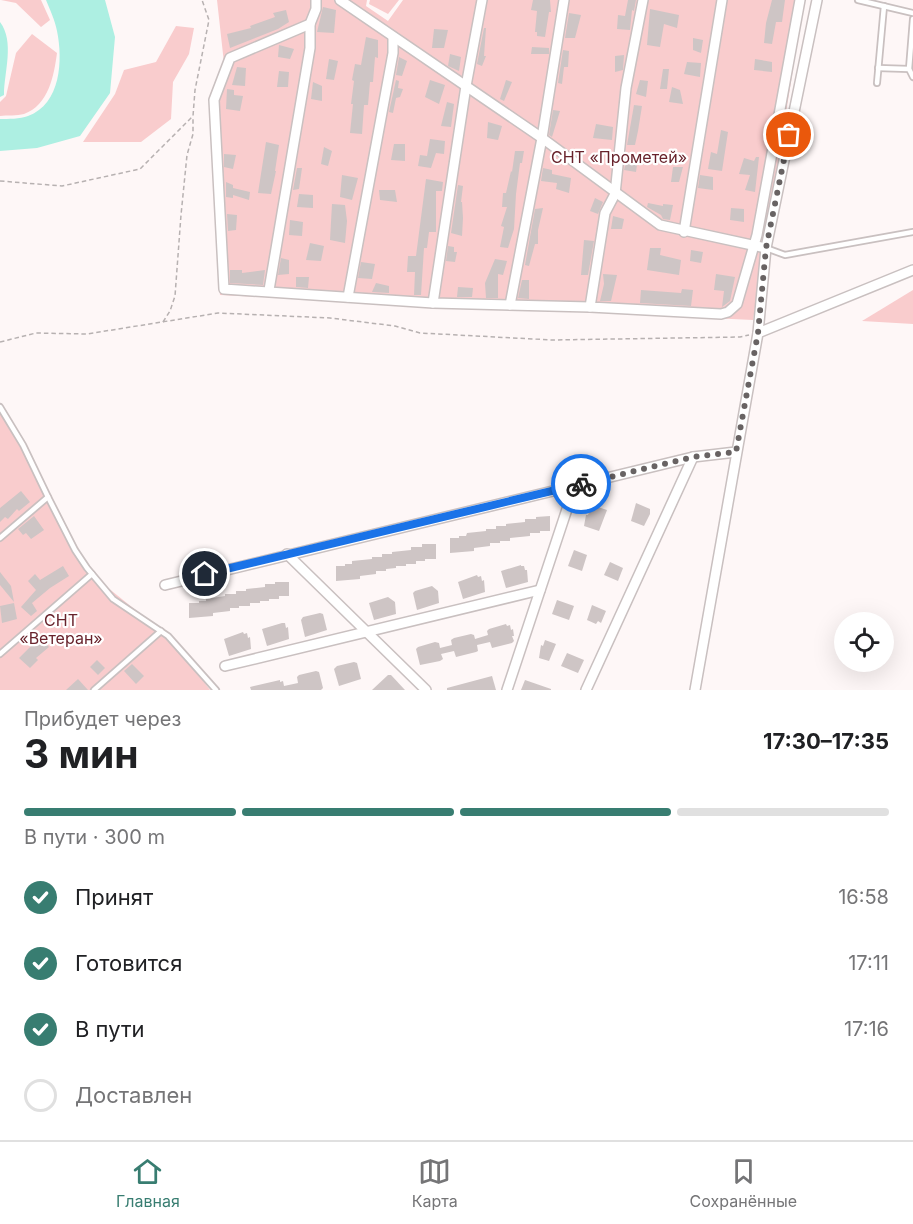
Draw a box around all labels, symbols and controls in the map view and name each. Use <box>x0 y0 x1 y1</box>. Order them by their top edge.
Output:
pin <box>763 109 814 160</box>
icon: bag <box>772 118 805 151</box>
park label: СНТ «Прометей» <box>551 147 687 167</box>
courier <box>551 454 611 514</box>
icon: bike <box>565 468 598 501</box>
pin <box>179 548 230 599</box>
icon: home <box>188 557 221 590</box>
park label: СНТ «Ветеран» <box>19 610 103 648</box>
map controls <box>834 612 894 672</box>
button: locate <box>834 612 894 672</box>
text: Прибудет через <box>24 707 181 731</box>
text: 17:30–17:35 <box>763 728 889 754</box>
text: 3 мин <box>24 730 139 777</box>
text: В пути · 300 m <box>24 825 165 849</box>
icon: check <box>24 881 57 914</box>
text: Принят <box>75 884 153 910</box>
text: 16:58 <box>838 885 889 909</box>
icon: check <box>24 947 57 980</box>
text: Готовится <box>75 950 182 976</box>
text: 17:11 <box>848 951 889 975</box>
icon: check <box>24 1013 57 1046</box>
text: В пути <box>75 1016 144 1042</box>
text: 17:16 <box>844 1017 889 1041</box>
text: Доставлен <box>75 1082 192 1108</box>
tab: Главная <box>116 1155 180 1211</box>
tab: Карта <box>412 1155 458 1211</box>
tab: Сохранённые <box>690 1155 797 1211</box>

